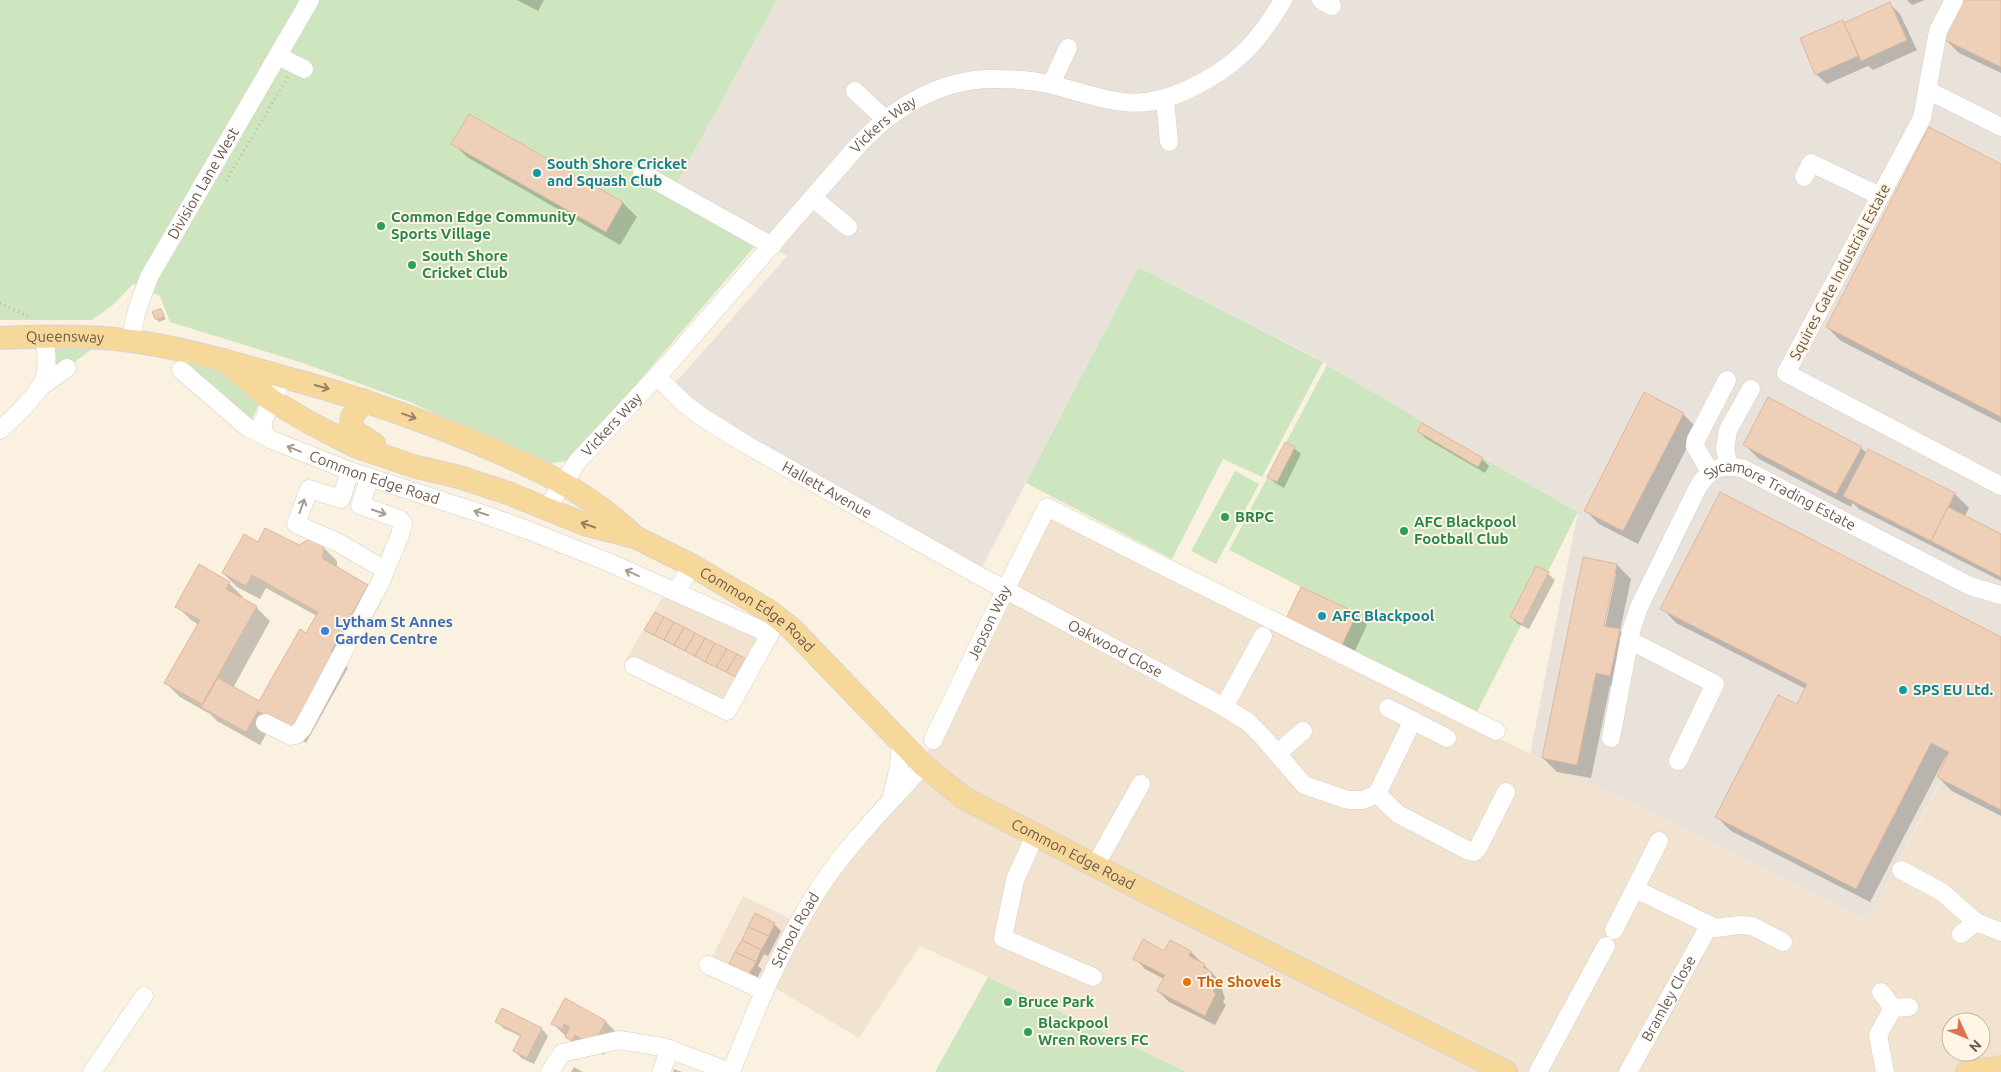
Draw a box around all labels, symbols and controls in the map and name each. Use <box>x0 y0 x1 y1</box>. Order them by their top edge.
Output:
street label: Vickers Way <box>846 92 919 156</box>
street label: Division Lane West <box>164 124 242 242</box>
place label: South Shore Cricket and Squash Club <box>547 155 688 189</box>
marker: South Shore Cricket and Squash Club <box>531 167 543 179</box>
street label: Squires Gate Industrial Estate <box>1786 181 1893 363</box>
place label: Common Edge Community Sports Village <box>391 208 576 242</box>
marker: Common Edge Community Sports Village <box>375 220 387 232</box>
place label: South Shore Cricket Club <box>422 247 508 281</box>
marker: South Shore Cricket Club <box>406 259 418 271</box>
street label: Queensway <box>26 327 105 346</box>
one-way arrow <box>313 383 329 393</box>
street label: Vickers Way <box>578 389 645 459</box>
one-way arrow <box>401 412 416 421</box>
one-way arrow <box>287 444 302 453</box>
street label: Common Edge Road <box>307 447 442 507</box>
street label: Hallett Avenue <box>779 458 875 522</box>
street label: Sycamore Trading Estate <box>1700 458 1859 533</box>
one-way arrow <box>298 499 307 515</box>
one-way arrow <box>371 508 387 517</box>
one-way arrow <box>473 508 489 518</box>
place label: BRPC <box>1235 508 1274 525</box>
marker: BRPC <box>1219 511 1231 523</box>
place label: AFC Blackpool Football Club <box>1414 513 1517 547</box>
one-way arrow <box>580 519 596 529</box>
marker: AFC Blackpool Football Club <box>1398 525 1410 537</box>
street label: Common Edge Road <box>697 563 818 655</box>
one-way arrow <box>625 568 640 578</box>
street label: Jepson Way <box>964 583 1014 662</box>
place label: AFC Blackpool <box>1332 607 1435 624</box>
marker: AFC Blackpool <box>1316 610 1328 622</box>
place label: Lytham St Annes Garden Centre <box>335 613 453 647</box>
street label: Oakwood Close <box>1065 616 1166 680</box>
marker: Lytham St Annes Garden Centre <box>319 625 331 637</box>
place label: SPS EU Ltd. <box>1913 681 1994 698</box>
marker: SPS EU Ltd. <box>1897 684 1909 696</box>
street label: Common Edge Road <box>1009 815 1138 893</box>
street label: School Road <box>768 889 822 970</box>
street label: Bramley Close <box>1638 952 1699 1044</box>
place label: The Shovels <box>1197 973 1281 990</box>
marker: The Shovels <box>1181 976 1193 988</box>
place label: Bruce Park <box>1018 993 1095 1010</box>
marker: Bruce Park <box>1002 996 1014 1008</box>
north arrow <box>1941 1012 1991 1062</box>
place label: Blackpool Wren Rovers FC <box>1038 1014 1149 1048</box>
marker: Blackpool Wren Rovers FC <box>1022 1026 1034 1038</box>
text: N <box>1966 1037 1985 1055</box>

